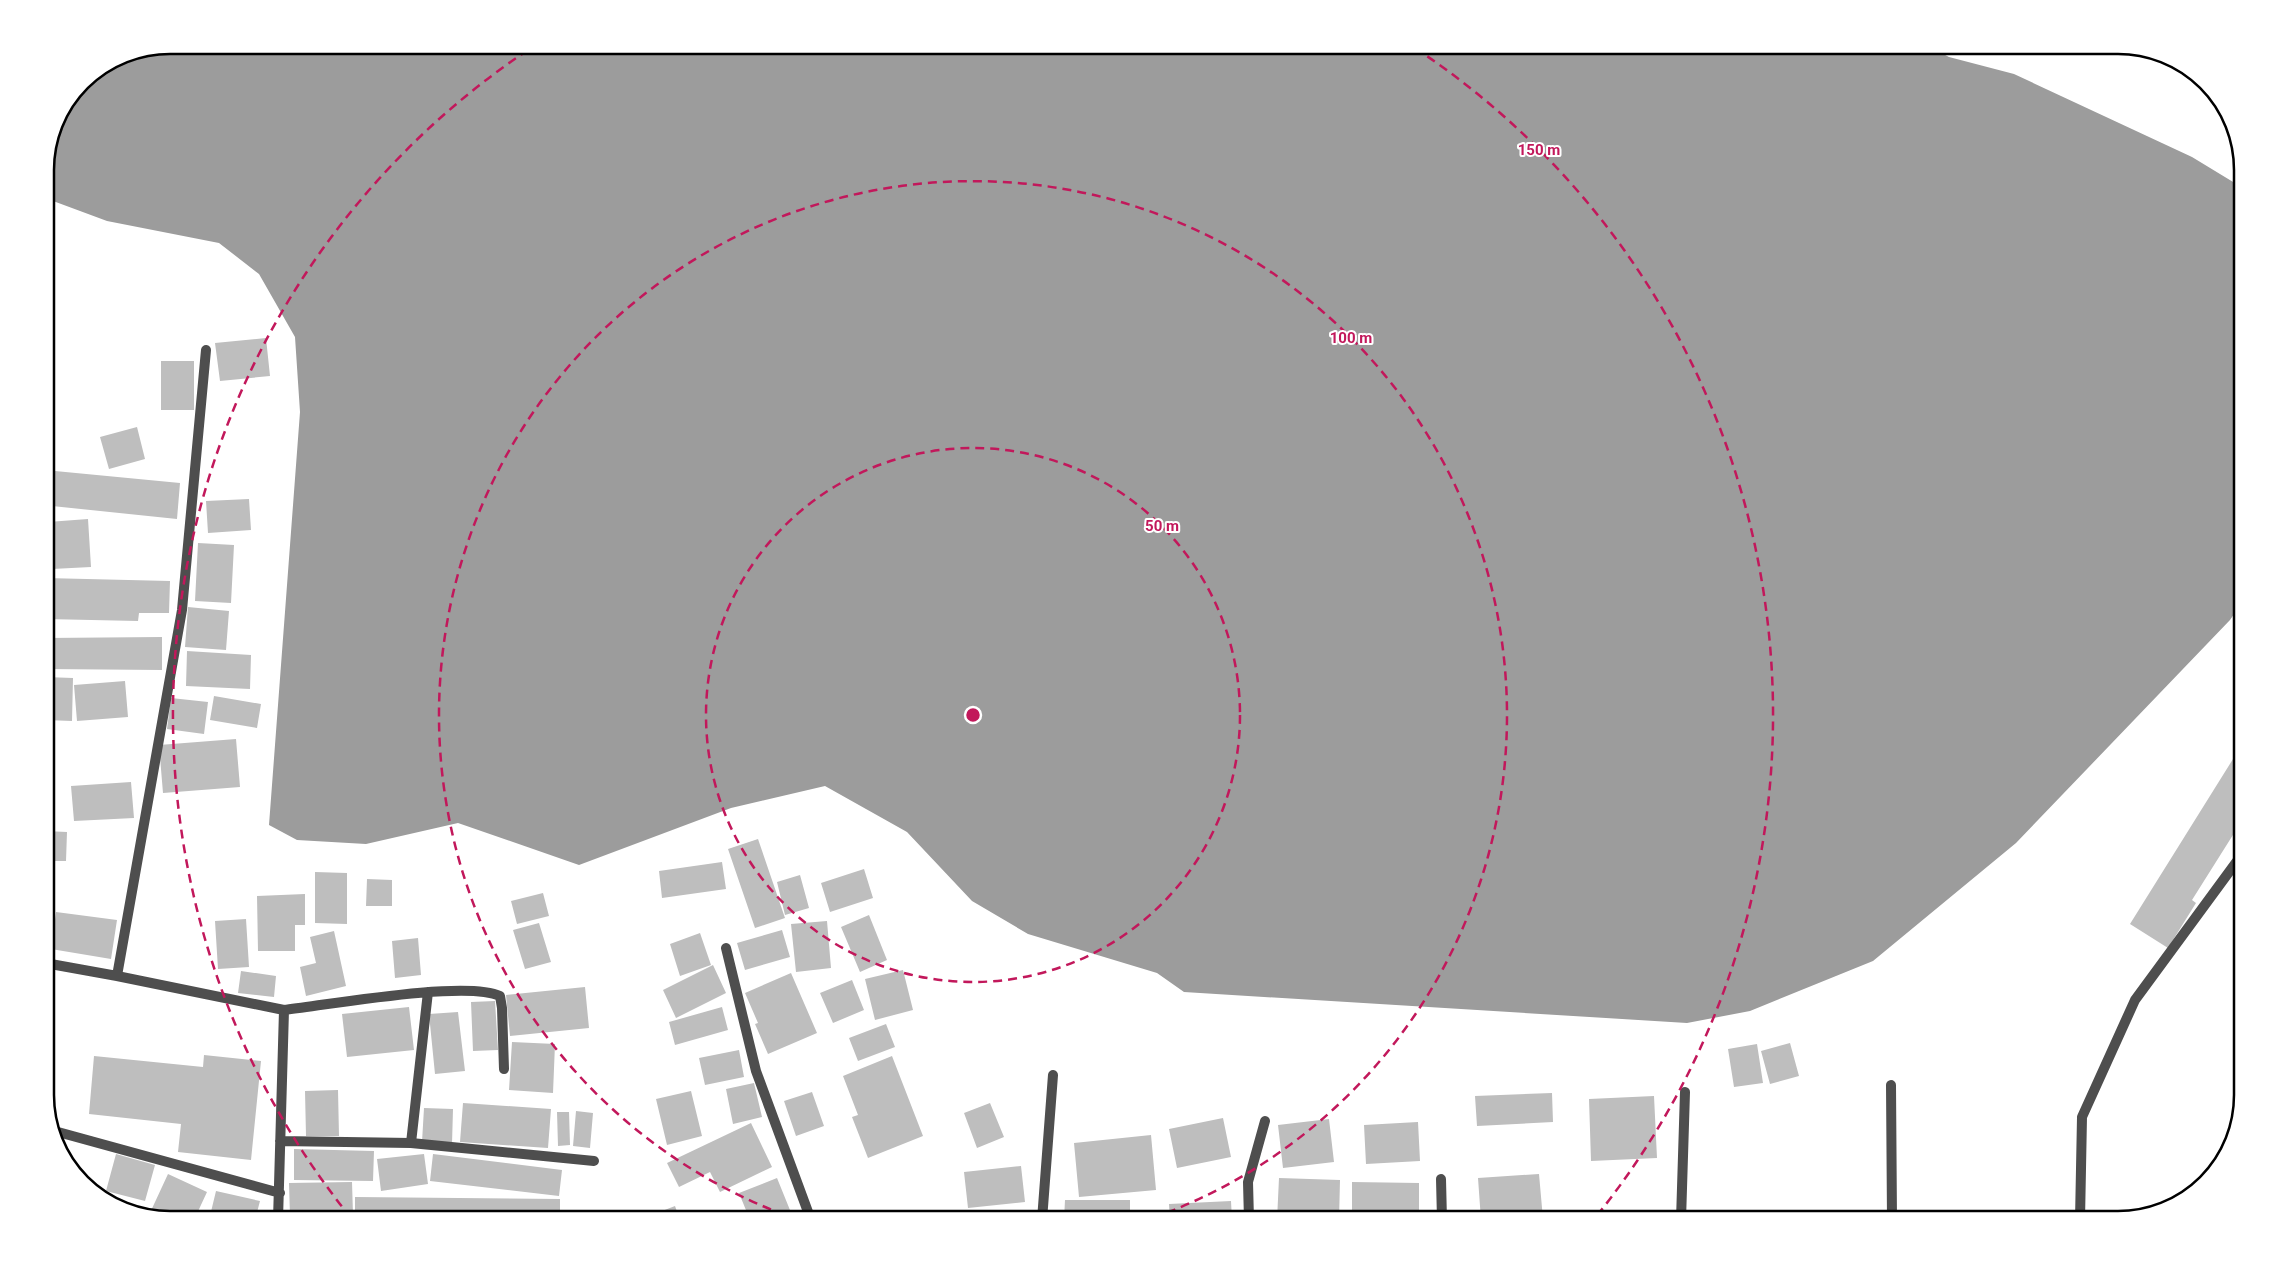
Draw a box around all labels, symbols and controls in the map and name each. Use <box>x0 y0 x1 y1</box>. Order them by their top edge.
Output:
text: 150 m <box>1518 141 1560 159</box>
text: 100 m <box>1330 329 1372 347</box>
text: 50 m <box>1145 517 1179 535</box>
centre of rings <box>964 706 982 724</box>

